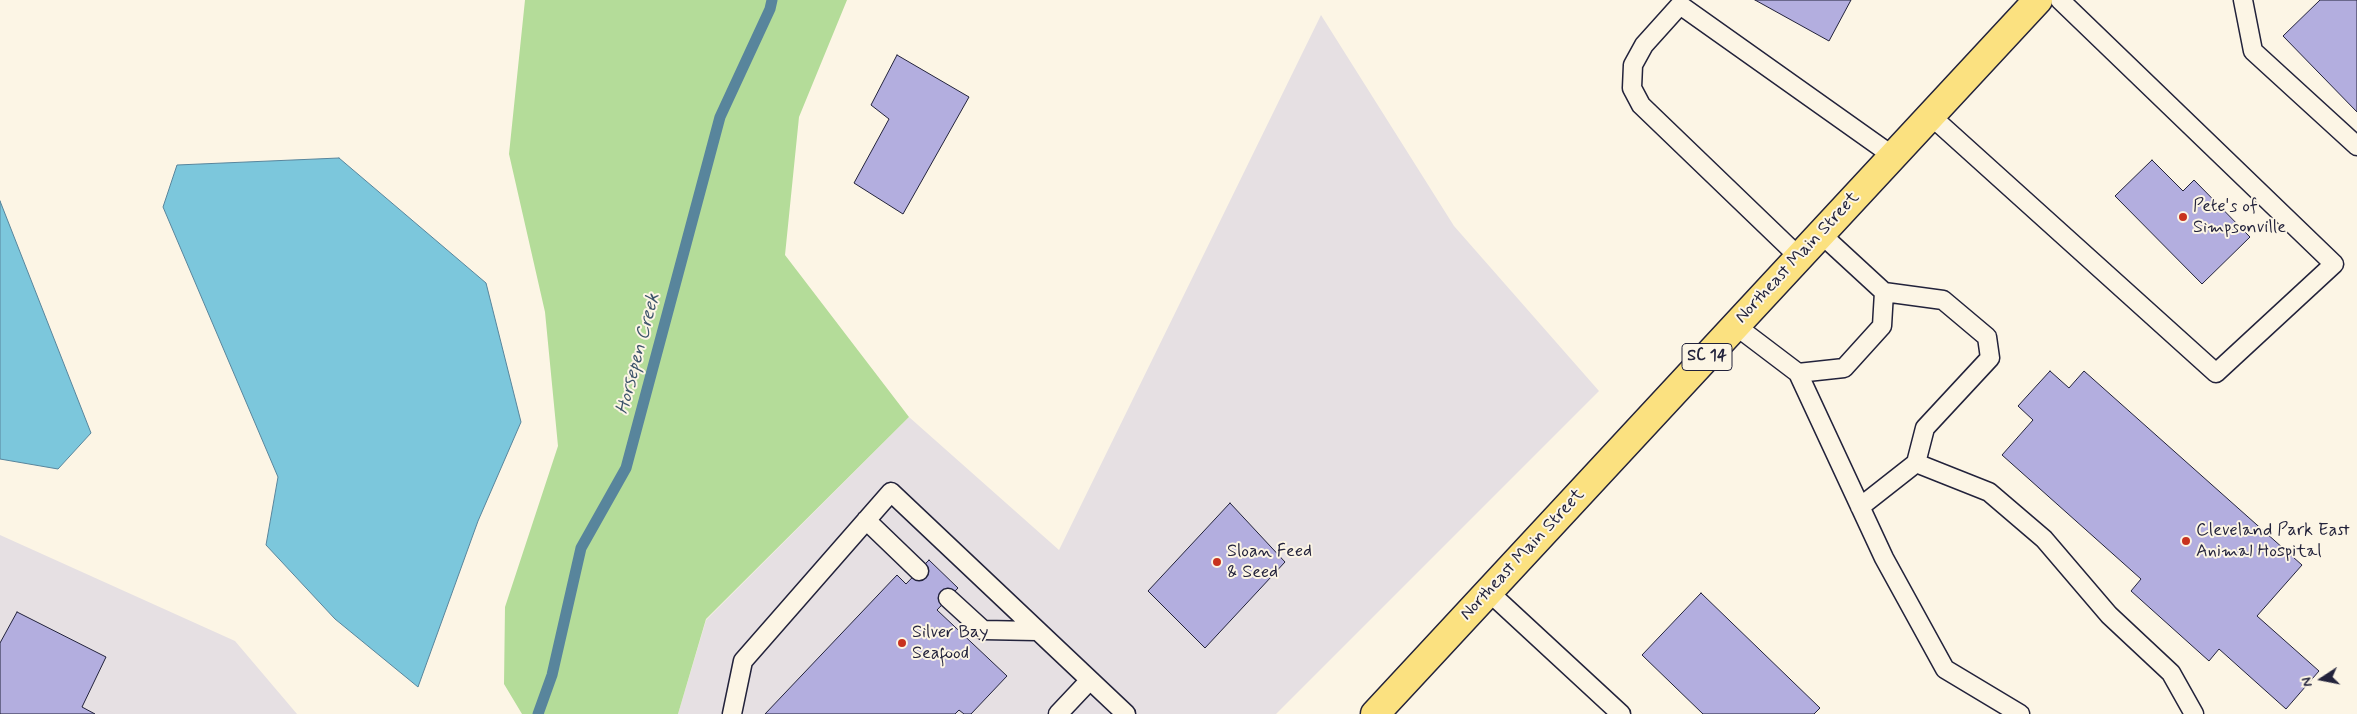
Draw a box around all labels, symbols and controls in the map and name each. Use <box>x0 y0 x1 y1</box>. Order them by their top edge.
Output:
street label: Northeast Main Street <box>1731 188 1865 328</box>
place label: Pete's of Simpsonville <box>2193 196 2286 238</box>
marker: Pete's of Simpsonville <box>2177 211 2189 223</box>
water label: Horsepen Creek <box>612 291 666 417</box>
road number: SC 14 <box>1682 344 1732 371</box>
street label: Northeast Main Street <box>1456 485 1590 625</box>
place label: Cleveland Park East Animal Hospital <box>2196 520 2350 562</box>
marker: Cleveland Park East Animal Hospital <box>2180 535 2192 547</box>
place label: Sloan Feed & Seed <box>1227 541 1312 584</box>
marker: Sloan Feed & Seed <box>1211 556 1223 568</box>
place label: Silver Bay Seafood <box>912 622 988 664</box>
marker: Silver Bay Seafood <box>896 637 908 649</box>
north arrow <box>2297 654 2347 704</box>
text: N <box>2298 676 2317 688</box>

